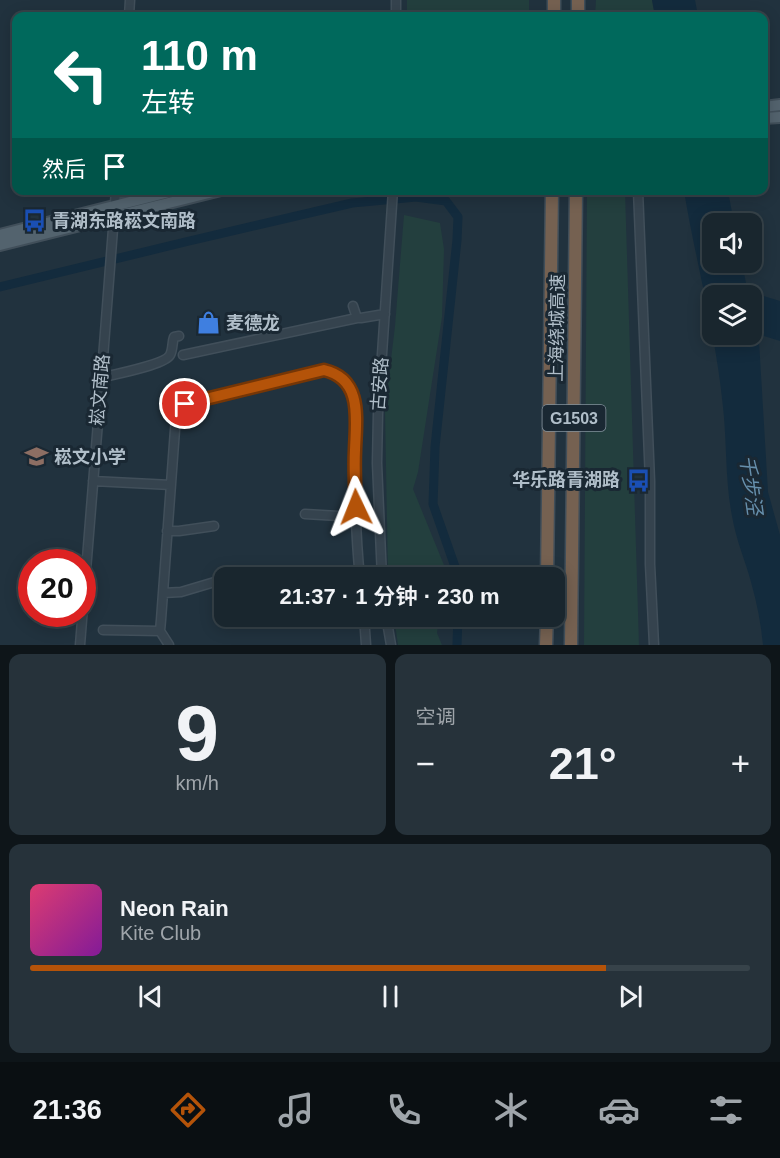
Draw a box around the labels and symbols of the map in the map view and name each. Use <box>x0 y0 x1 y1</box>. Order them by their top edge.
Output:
bus stop icon: 青湖东路崧文南路 <box>21 208 47 234</box>
place label: 青湖东路崧文南路 <box>52 211 196 231</box>
street label: 上海绕城高速 <box>546 274 568 382</box>
shop icon: 麦德龙 <box>195 310 221 336</box>
place label: 麦德龙 <box>226 313 280 333</box>
street label: 崧文南路 <box>87 353 113 427</box>
street label: 古安路 <box>368 356 392 412</box>
pin <box>159 378 210 429</box>
road number: G1503 <box>542 405 606 431</box>
school or university icon: 崧文小学 <box>23 444 49 470</box>
place label: 崧文小学 <box>54 447 126 467</box>
water label: 千步泾 <box>736 454 766 518</box>
bus stop icon: 华乐路青湖路 <box>625 467 651 493</box>
place label: 华乐路青湖路 <box>512 470 620 490</box>
position arrow <box>324 475 388 539</box>
speed limit sign: 20 <box>18 549 96 627</box>

